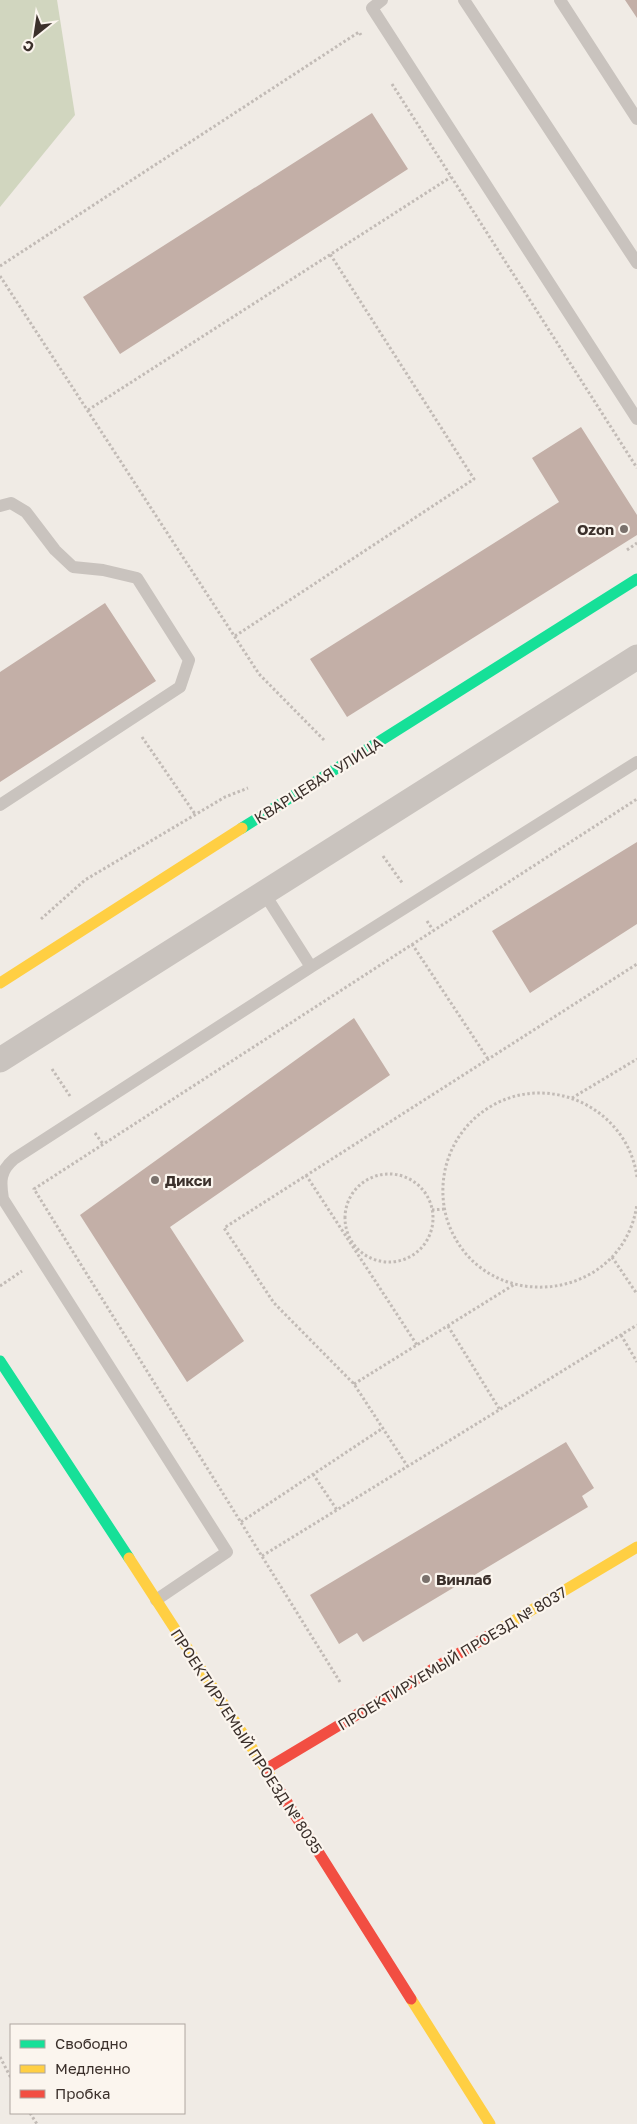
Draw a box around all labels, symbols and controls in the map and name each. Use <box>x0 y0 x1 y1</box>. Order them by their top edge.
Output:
north arrow <box>10 10 60 60</box>
text: С <box>20 37 37 57</box>
place label: Ozon <box>577 520 614 538</box>
marker: Ozon <box>618 523 630 535</box>
street label: КВАРЦЕВАЯ УЛИЦА <box>251 733 385 827</box>
place label: Дикси <box>165 1171 212 1189</box>
marker: Дикси <box>149 1174 161 1186</box>
place label: Винлаб <box>436 1570 492 1588</box>
marker: Винлаб <box>420 1573 432 1585</box>
street label: ПРОЕКТИРУЕМЫЙ ПРОЕЗД № 8037 <box>334 1582 570 1734</box>
street label: ПРОЕКТИРУЕМЫЙ ПРОЕЗД № 8035 <box>167 1625 327 1857</box>
legend <box>10 2024 185 2114</box>
text: Свободно <box>55 2034 128 2052</box>
text: Медленно <box>55 2059 131 2077</box>
text: Пробка <box>55 2084 110 2102</box>

